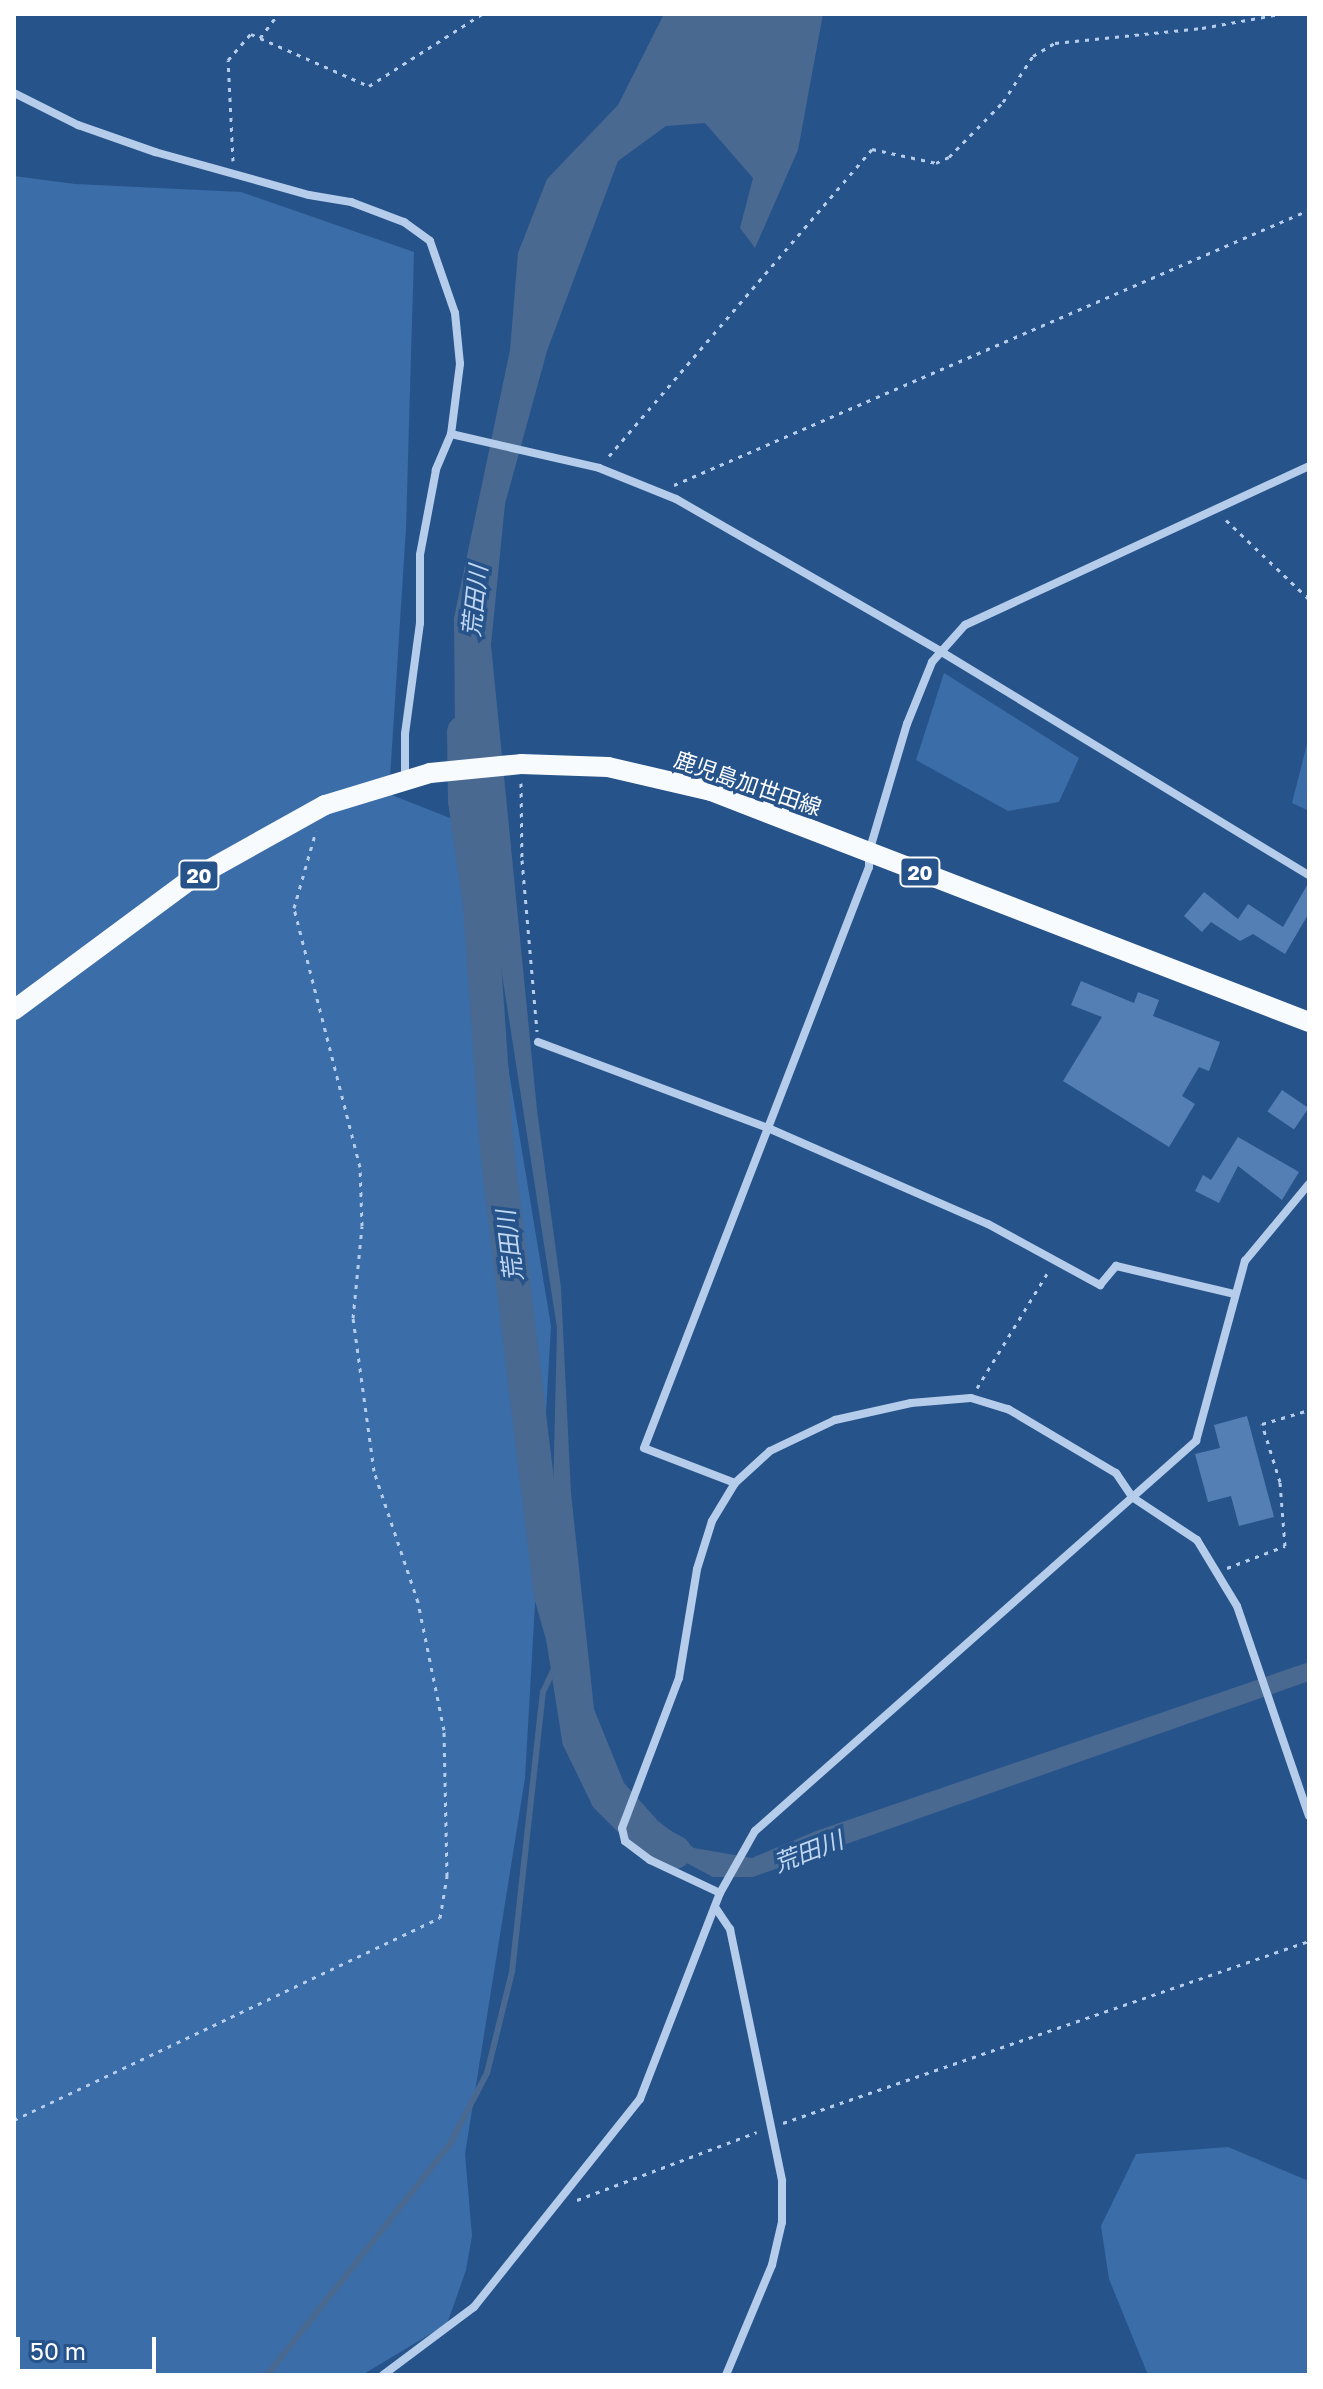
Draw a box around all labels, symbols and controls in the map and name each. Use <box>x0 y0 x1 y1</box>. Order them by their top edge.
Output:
water label: 荒田川 <box>456 564 492 638</box>
street label: 鹿児島加世田線 <box>671 745 825 821</box>
road number: 20 <box>898 856 942 888</box>
road number: 20 <box>177 859 221 891</box>
water label: 荒田川 <box>490 1209 528 1283</box>
water label: 荒田川 <box>769 1825 847 1877</box>
scale bar <box>20 2321 160 2371</box>
text: 50 m <box>30 2336 86 2365</box>

